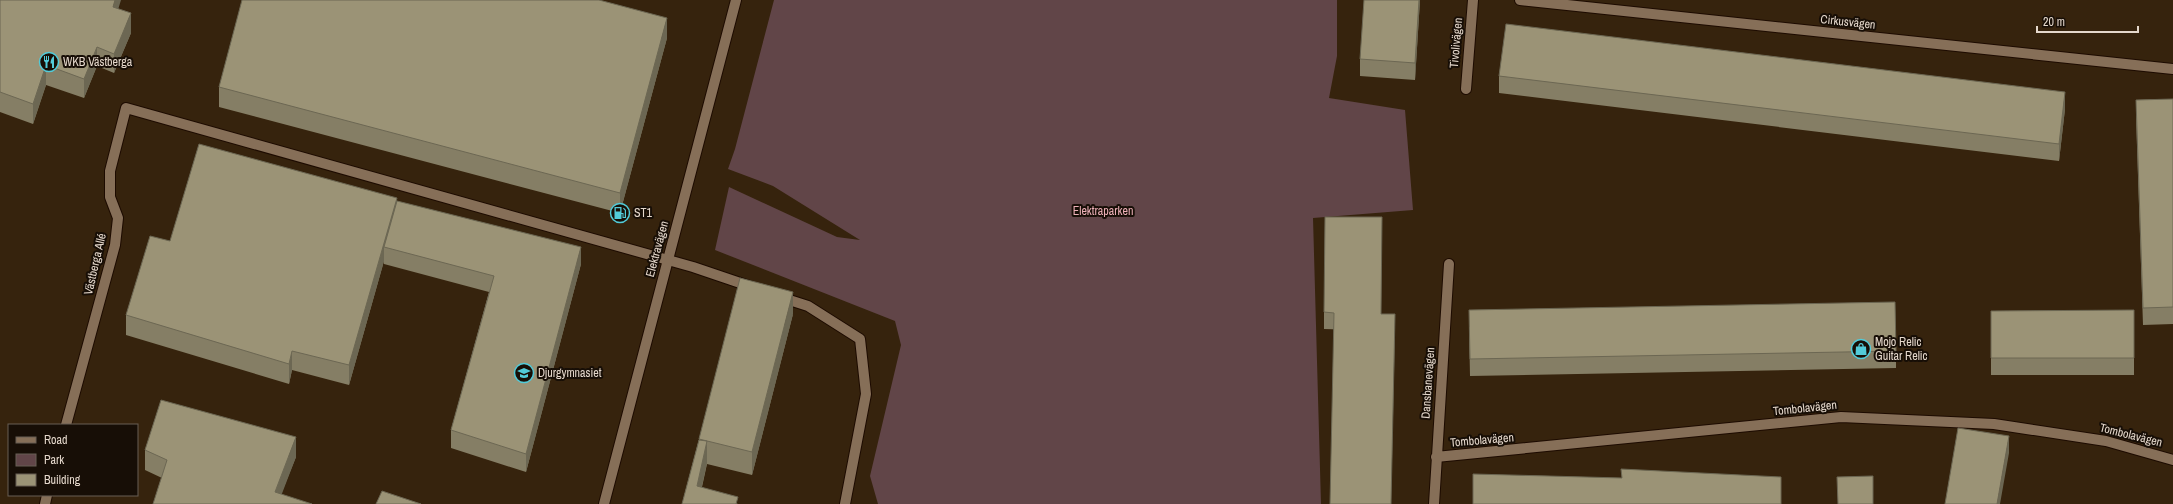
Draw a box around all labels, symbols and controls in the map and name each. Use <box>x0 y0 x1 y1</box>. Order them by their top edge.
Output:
scale bar <box>2037 8 2138 34</box>
street label: Cirkusvägen <box>1820 11 1876 33</box>
text: 20 m <box>2043 14 2065 30</box>
street label: Tivolivägen <box>1446 17 1466 69</box>
restaurant icon: WKB Västberga <box>38 51 60 73</box>
place label: WKB Västberga <box>63 54 133 70</box>
fuel station icon: ST1 <box>609 202 631 224</box>
park label: Elektraparken <box>1073 203 1133 219</box>
place label: ST1 <box>634 205 653 221</box>
street label: Elektravägen <box>642 219 672 279</box>
street label: Västberga Allé <box>80 232 110 296</box>
place label: Mojo Relic Guitar Relic <box>1875 334 1928 364</box>
shop icon: Mojo Relic Guitar Relic <box>1850 338 1872 360</box>
street label: Dansbanevägen <box>1418 347 1438 419</box>
school or university icon: Djurgymnasiet <box>513 362 535 384</box>
place label: Djurgymnasiet <box>538 365 602 381</box>
street label: Tombolavägen <box>1772 397 1838 419</box>
street label: Tombolavägen <box>2098 419 2164 451</box>
legend <box>8 424 138 496</box>
street label: Tombolavägen <box>1449 429 1515 451</box>
text: Road <box>44 432 68 448</box>
text: Park <box>44 452 64 468</box>
text: Building <box>44 472 81 488</box>

